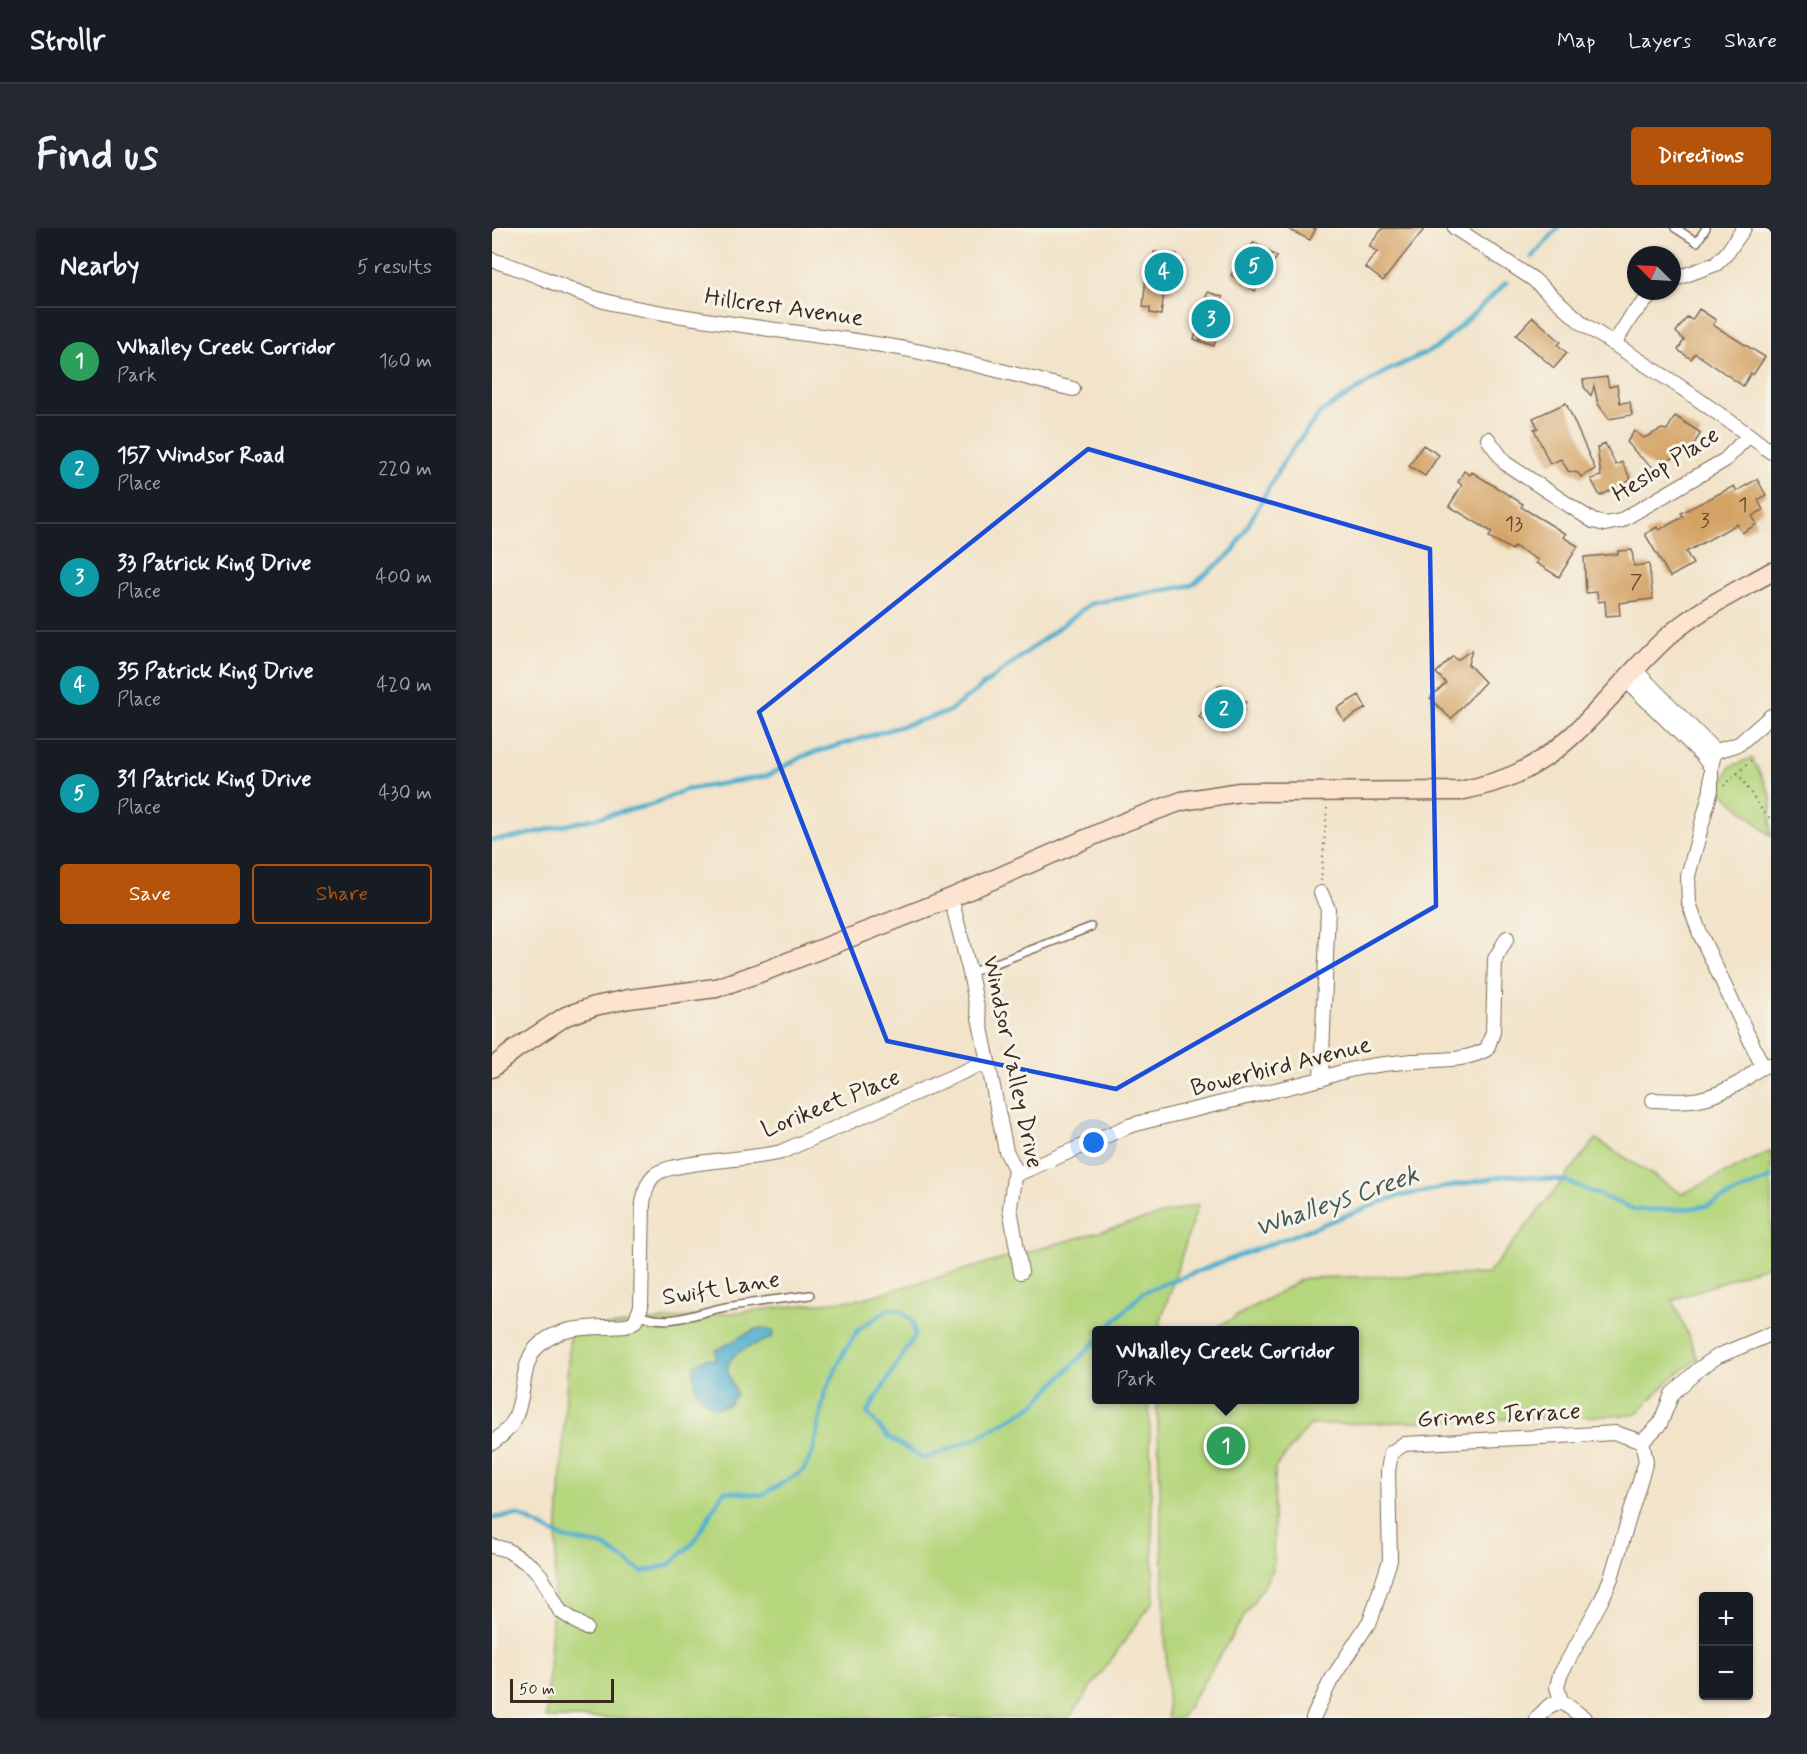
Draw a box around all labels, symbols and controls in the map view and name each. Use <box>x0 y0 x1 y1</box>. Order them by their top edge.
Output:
text: Strollr <box>30 23 105 60</box>
text: Map <box>1557 27 1595 55</box>
text: Layers <box>1628 27 1691 55</box>
text: Share <box>1724 27 1777 55</box>
button: Directions <box>1631 127 1771 185</box>
text: Find us <box>36 129 158 184</box>
pin: 5 <box>1234 243 1274 288</box>
north arrow <box>1627 246 1681 300</box>
text: Nearby <box>60 250 139 284</box>
pin: 4 <box>1144 250 1184 294</box>
text: 5 results <box>357 254 432 281</box>
street label: Hillcrest Avenue <box>703 282 866 335</box>
pin: 3 <box>1192 296 1230 341</box>
text: Whalley Creek Corridor <box>117 334 336 362</box>
text: 1 <box>75 348 84 375</box>
text: 160 m <box>379 348 432 375</box>
text: Park <box>117 362 157 389</box>
street label: Heslop Place <box>1607 420 1725 510</box>
text: 157 Windsor Road <box>117 442 284 470</box>
text: 2 <box>75 456 84 483</box>
text: 220 m <box>378 456 432 483</box>
text: Place <box>117 470 161 497</box>
house number: 1 <box>1738 491 1748 519</box>
house number: 3 <box>1700 507 1710 535</box>
house number: 13 <box>1505 510 1523 538</box>
text: 33 Patrick King Drive <box>117 550 311 578</box>
text: 3 <box>75 564 84 591</box>
text: 400 m <box>376 564 432 591</box>
house number: 7 <box>1630 568 1643 596</box>
text: Place <box>117 578 161 605</box>
text: 35 Patrick King Drive <box>117 658 314 686</box>
text: 4 <box>74 672 85 699</box>
text: 420 m <box>376 672 432 699</box>
text: Place <box>117 686 161 713</box>
pin: 2 <box>1204 686 1244 732</box>
text: 31 Patrick King Drive <box>117 766 311 794</box>
text: 5 <box>74 780 86 807</box>
text: 430 m <box>379 780 432 807</box>
text: Place <box>117 794 161 821</box>
button: Save <box>60 864 240 924</box>
button: Share <box>252 864 432 924</box>
street label: Windsor Valley Drive <box>974 953 1050 1171</box>
street label: Bowerbird Avenue <box>1188 1030 1374 1104</box>
street label: Lorikeet Place <box>757 1062 905 1146</box>
your location <box>1079 1128 1108 1157</box>
water label: Whalleys Creek <box>1251 1158 1423 1246</box>
street label: Swift Lane <box>660 1264 782 1314</box>
popup <box>1092 1326 1359 1404</box>
text: Whalley Creek Corridor <box>1116 1338 1335 1366</box>
text: Park <box>1116 1366 1156 1393</box>
street label: Grimes Terrace <box>1416 1396 1582 1436</box>
pin: 1 <box>1206 1424 1246 1468</box>
map controls <box>1699 1592 1753 1700</box>
button: + <box>1699 1592 1753 1646</box>
button: − <box>1699 1646 1753 1700</box>
scale bar <box>510 1676 614 1704</box>
text: 50 m <box>519 1679 555 1700</box>

